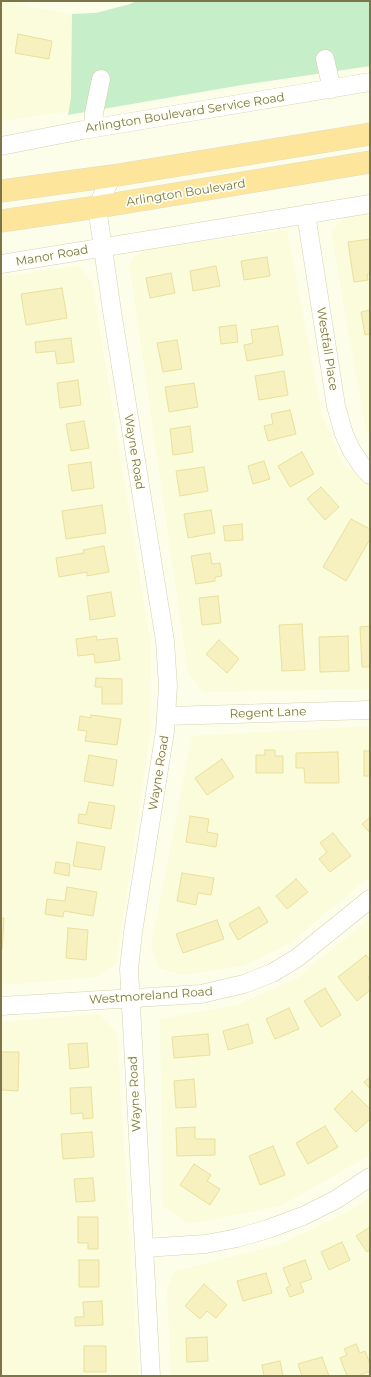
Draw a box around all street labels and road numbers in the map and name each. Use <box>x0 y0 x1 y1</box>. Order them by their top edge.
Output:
street label: Arlington Boulevard Service Road <box>84 90 286 136</box>
street label: Arlington Boulevard <box>125 176 247 210</box>
street label: Manor Road <box>15 243 89 269</box>
street label: Westfall Place <box>313 306 341 392</box>
street label: Wayne Road <box>121 413 147 491</box>
street label: Regent Lane <box>229 704 307 722</box>
street label: Wayne Road <box>146 734 172 812</box>
street label: Westmoreland Road <box>89 984 213 1008</box>
street label: Wayne Road <box>126 1056 144 1132</box>

